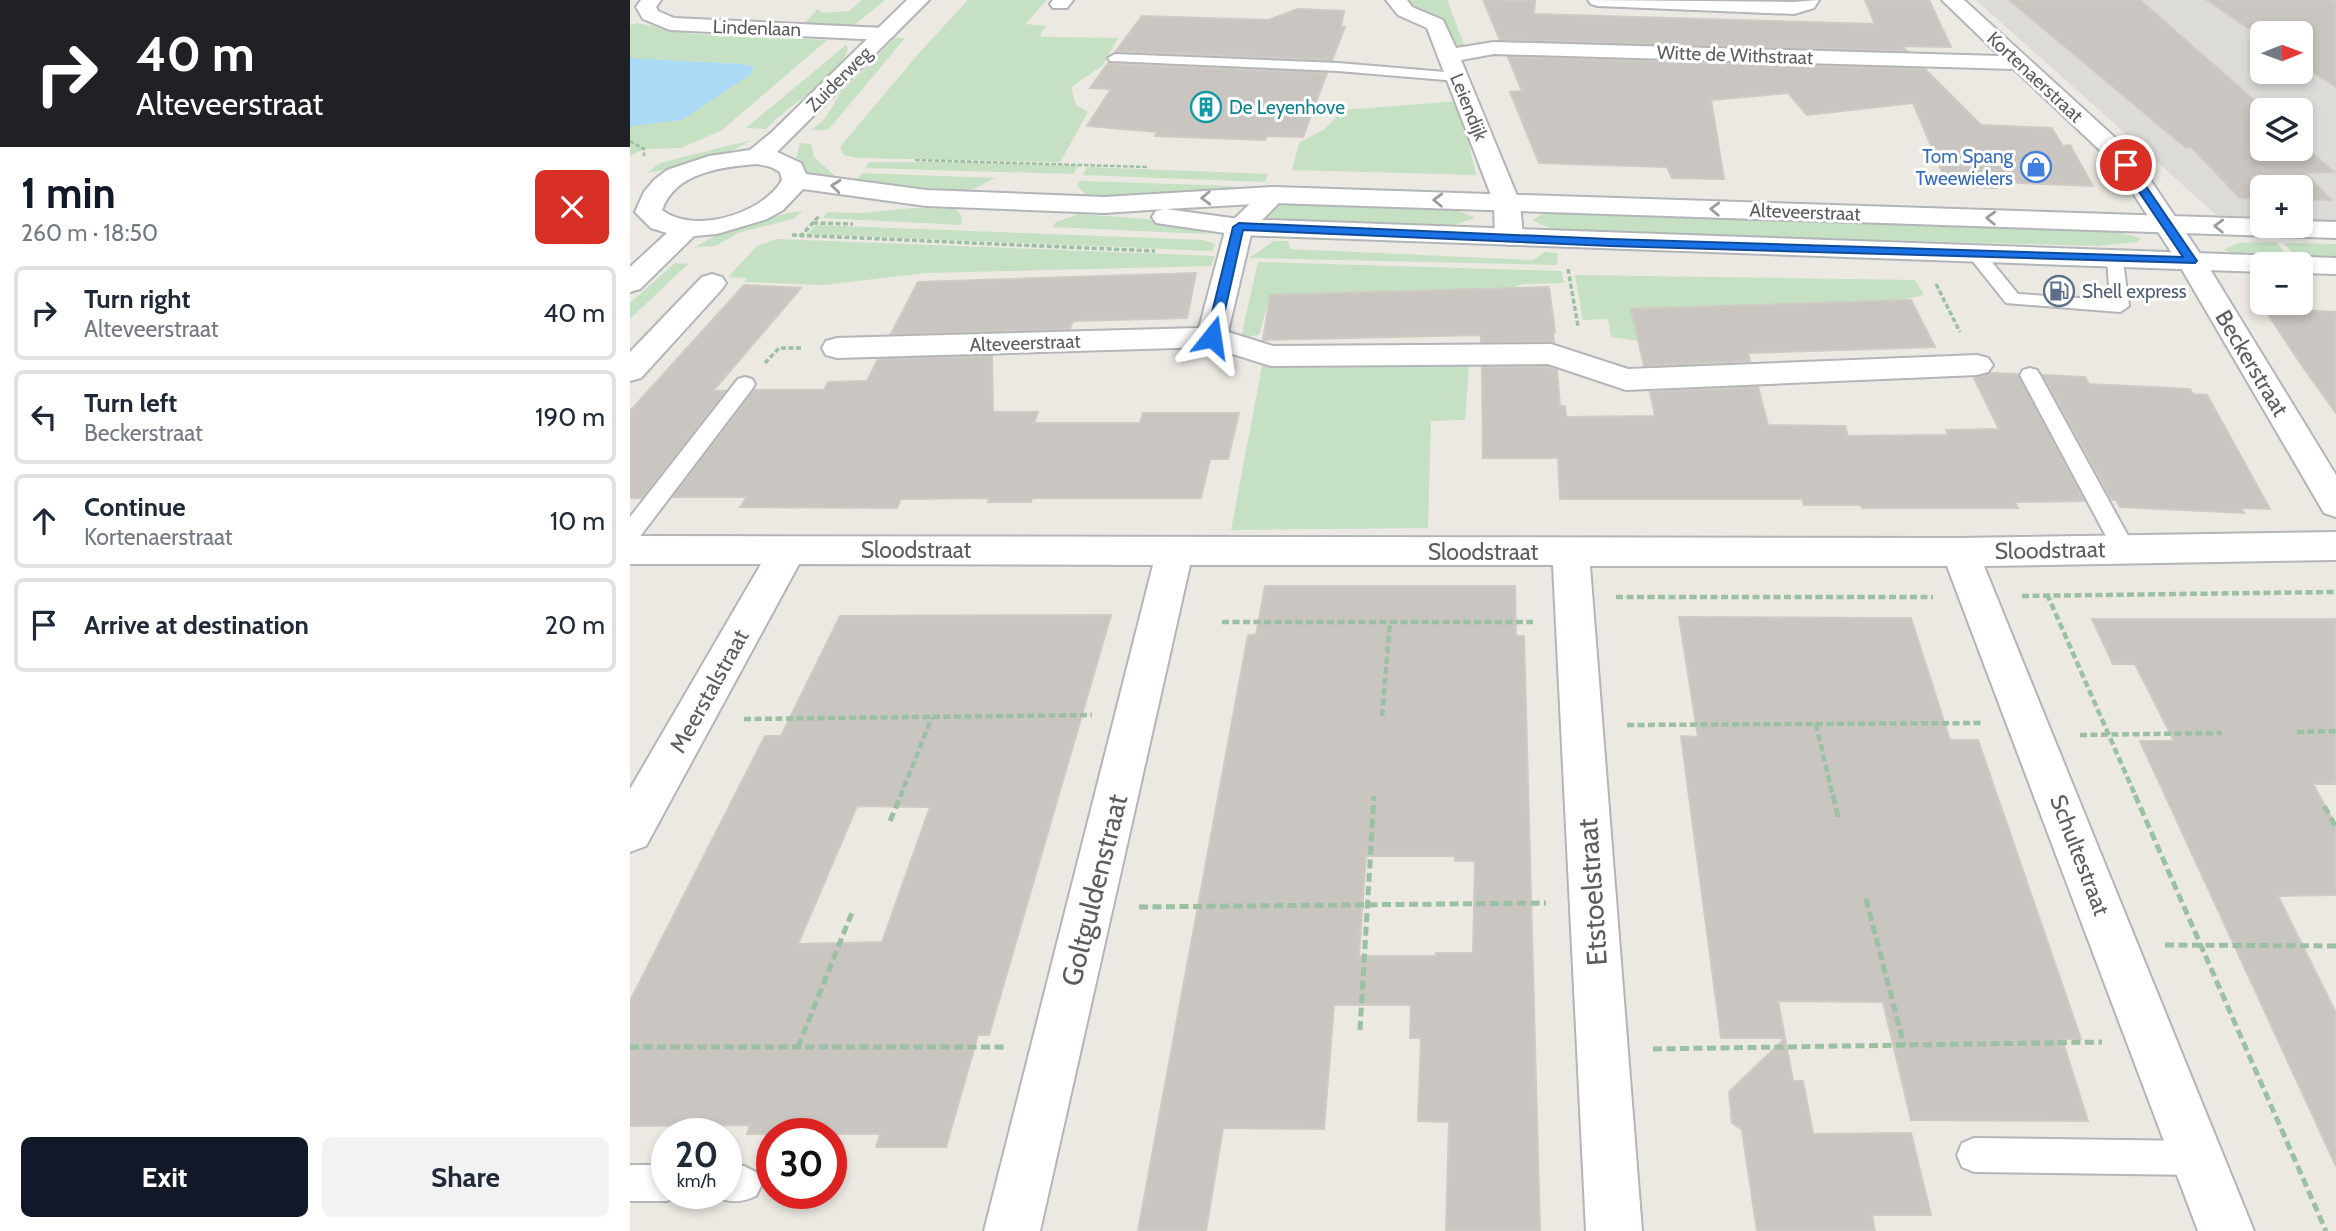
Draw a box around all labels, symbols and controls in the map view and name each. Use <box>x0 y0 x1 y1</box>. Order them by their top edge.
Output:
street label: Lindenlaan <box>712 15 802 41</box>
north arrow <box>2250 21 2314 84</box>
map controls <box>2250 21 2313 315</box>
text: 40 m <box>136 24 255 83</box>
street label: Kortenaerstraat <box>1982 27 2088 128</box>
icon: right <box>21 28 112 119</box>
street label: Zuiderweg <box>802 41 877 116</box>
street label: Witte de Withstraat <box>1656 41 1814 69</box>
street label: Leiendijk <box>1445 70 1493 144</box>
text: Alteveerstraat <box>136 84 323 123</box>
building icon: De Leyenhove <box>1189 90 1223 124</box>
place label: De Leyenhove <box>1229 96 1345 119</box>
button: layers <box>2250 98 2313 161</box>
pin <box>2096 135 2156 195</box>
place label: Tom Spang Tweewielers <box>1916 145 2014 190</box>
icon: arrive <box>2107 146 2145 184</box>
shop icon: Tom Spang Tweewielers <box>2019 150 2053 184</box>
text: 1 min <box>21 167 116 219</box>
button: close <box>535 170 609 244</box>
button: + <box>2250 175 2313 238</box>
one-way arrow <box>830 178 842 193</box>
one-way arrow <box>1200 190 1211 205</box>
one-way arrow <box>1433 193 1444 208</box>
street label: Alteveerstraat <box>1749 199 1862 225</box>
one-way arrow <box>1709 202 1720 217</box>
one-way arrow <box>1986 211 1997 226</box>
one-way arrow <box>2213 218 2224 233</box>
text: 260 m · 18:50 <box>21 219 158 247</box>
button: − <box>2250 252 2313 315</box>
fuel station icon: Shell express <box>2042 274 2076 308</box>
place label: Shell express <box>2082 280 2187 303</box>
text: Turn right <box>84 283 190 315</box>
icon: right <box>25 294 63 332</box>
text: 40 m <box>543 297 605 329</box>
position arrow <box>1175 300 1249 374</box>
street label: Beckerstraat <box>2209 305 2295 421</box>
text: Alteveerstraat <box>84 315 219 343</box>
street label: Alteveerstraat <box>969 330 1082 356</box>
text: Turn left <box>84 387 177 419</box>
icon: left <box>25 398 63 436</box>
text: 190 m <box>535 401 605 433</box>
text: Beckerstraat <box>84 419 203 447</box>
text: Continue <box>84 491 186 523</box>
icon: ahead <box>25 502 63 540</box>
text: 10 m <box>550 505 605 537</box>
text: Kortenaerstraat <box>84 523 233 551</box>
street label: Sloodstraat <box>1994 535 2106 565</box>
street label: Sloodstraat <box>861 536 972 564</box>
street label: Sloodstraat <box>1428 538 1539 566</box>
icon: arrive <box>25 606 63 644</box>
text: Arrive at destination <box>84 609 309 641</box>
text: 20 m <box>545 609 605 641</box>
street label: Meerstalstraat <box>664 624 755 758</box>
street label: Goltguldenstraat <box>1054 791 1134 989</box>
street label: Schultestraat <box>2044 791 2116 920</box>
street label: Etstoelstraat <box>1570 817 1614 967</box>
speed limit sign: 30 <box>756 1118 847 1209</box>
text: 20 <box>675 1133 718 1176</box>
button: Exit <box>21 1137 308 1217</box>
button: Share <box>322 1137 609 1217</box>
text: km/h <box>677 1170 716 1192</box>

